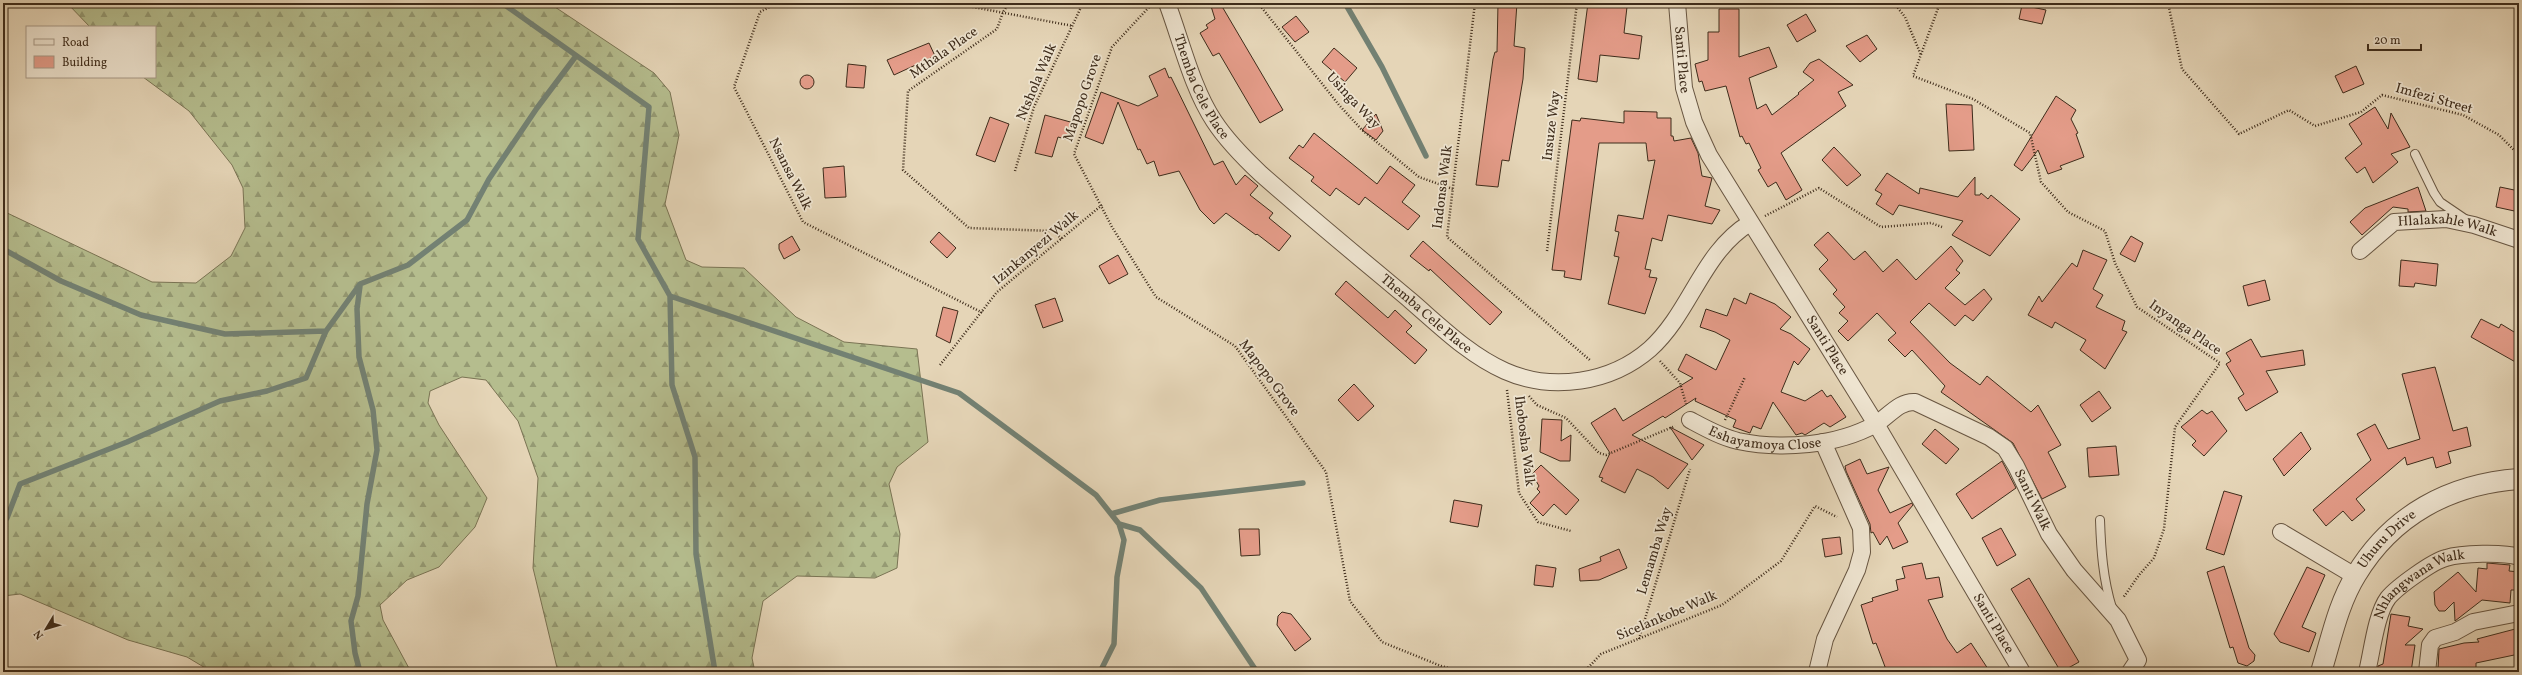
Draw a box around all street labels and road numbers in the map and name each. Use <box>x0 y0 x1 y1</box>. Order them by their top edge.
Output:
street label: Mthala Place <box>906 22 982 84</box>
street label: Santi Place <box>1669 26 1695 96</box>
street label: Themba Cele Place <box>1169 32 1234 144</box>
street label: Ntshola Walk <box>1012 40 1062 124</box>
street label: Mapopo Grove <box>1059 52 1107 144</box>
street label: Usinga Way <box>1322 68 1385 134</box>
street label: Imfezi Street <box>2393 79 2475 119</box>
street label: Insuze Way <box>1538 89 1566 162</box>
street label: Nsansa Walk <box>764 135 817 214</box>
street label: Indonsa Walk <box>1428 144 1458 230</box>
street label: Izinkanyezi Walk <box>989 206 1083 290</box>
street label: Hlalakahle Walk <box>2397 210 2500 242</box>
street label: Themba Cele Place <box>1377 270 1476 359</box>
street label: Inyanga Place <box>2145 296 2225 360</box>
street label: Santi Place <box>1801 312 1853 379</box>
street label: Mapopo Grove <box>1234 336 1304 420</box>
street label: Ihobosha Walk <box>1509 395 1539 488</box>
street label: Eshayamoya Close <box>1705 422 1823 455</box>
street label: Santi Walk <box>2009 466 2056 534</box>
street label: Lemamba Way <box>1633 505 1677 597</box>
street label: Uhuru Drive <box>2353 505 2420 572</box>
street label: Nhlangwana Walk <box>2370 545 2466 622</box>
street label: Sicelankobe Walk <box>1614 586 1721 646</box>
street label: Santi Place <box>1968 590 2019 658</box>

